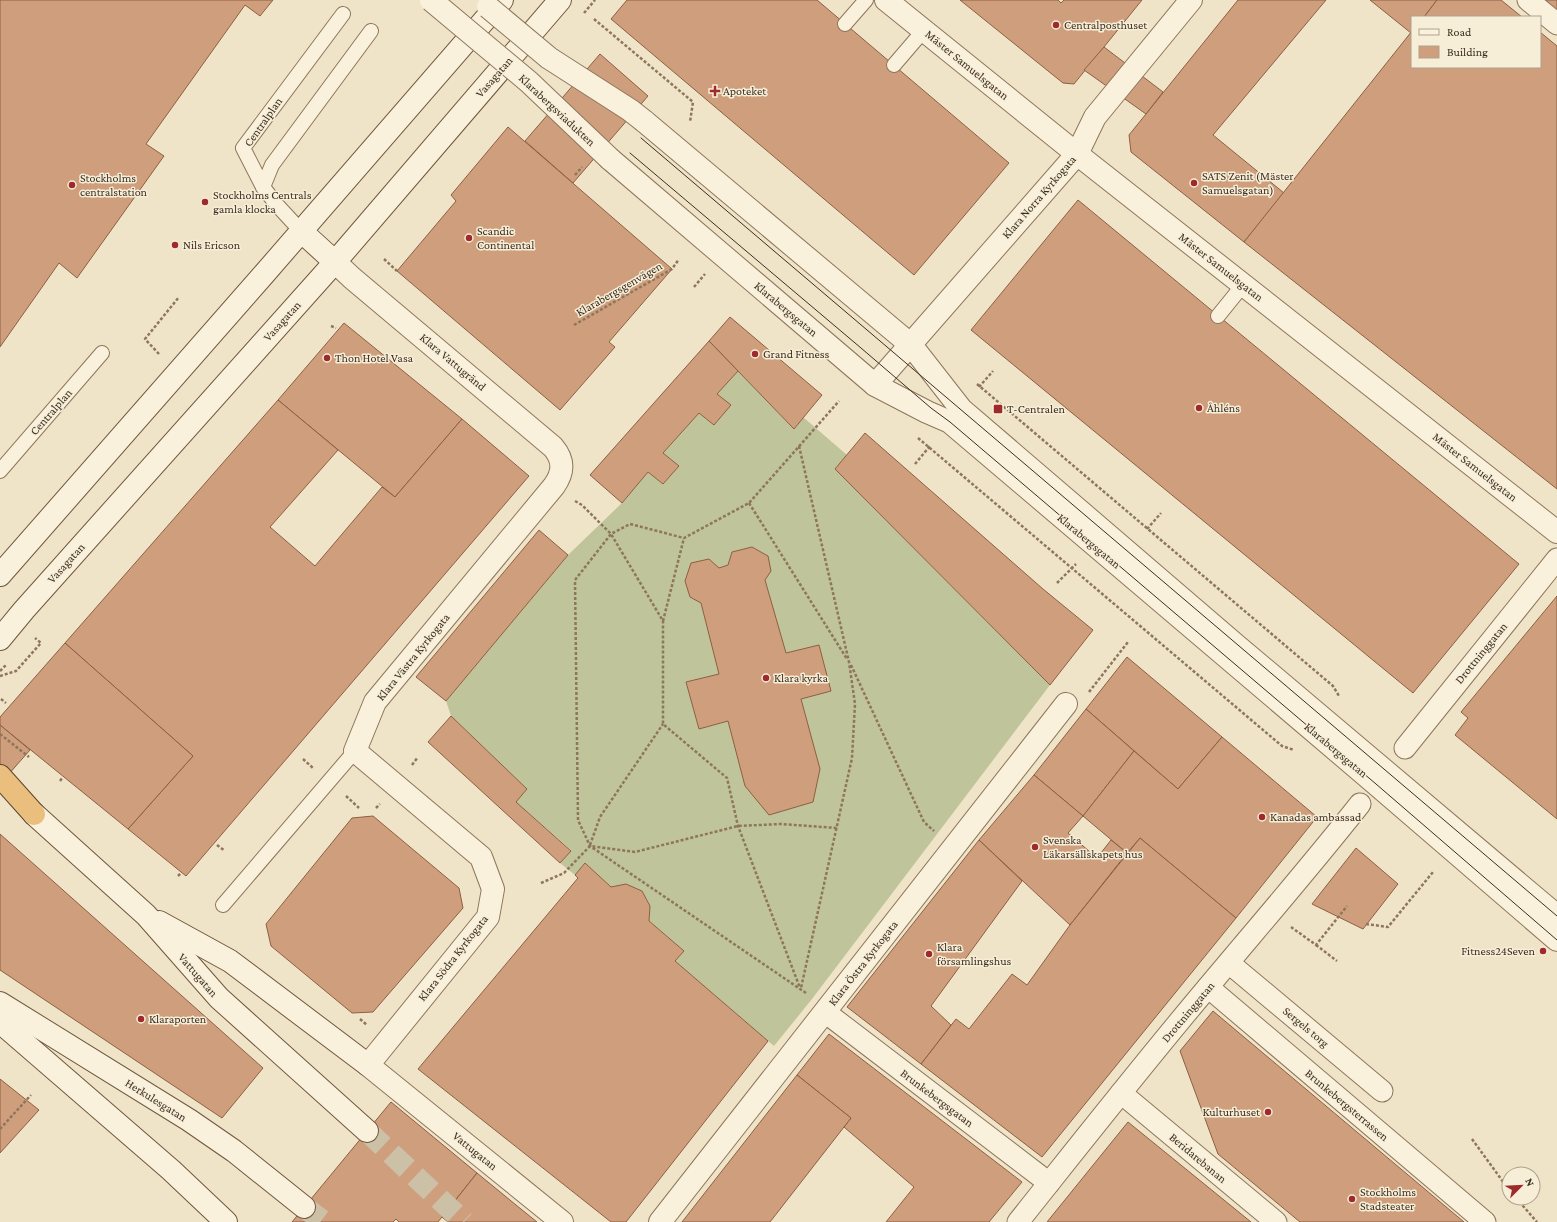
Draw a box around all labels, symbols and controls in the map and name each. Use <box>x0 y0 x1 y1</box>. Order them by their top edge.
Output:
legend <box>1411 16 1541 68</box>
place label: Centralposthuset <box>1064 18 1148 32</box>
marker: Centralposthuset <box>1051 20 1061 30</box>
text: Road <box>1447 25 1472 39</box>
street label: Mäster Samuelsgatan <box>922 27 1012 103</box>
text: Building <box>1447 45 1488 59</box>
street label: Vasagatan <box>473 53 516 100</box>
street label: Klarabergsviadukten <box>516 71 599 149</box>
place label: Apoteket <box>723 84 767 98</box>
marker: Apoteket <box>710 86 720 96</box>
street label: Centralplan <box>241 94 285 149</box>
street label: Klara Norra Kyrkogata <box>999 152 1079 242</box>
place label: SATS Zenit (Mäster Samuelsgatan) <box>1202 169 1294 197</box>
place label: Stockholms centralstation <box>80 171 148 199</box>
marker: SATS Zenit (Mäster Samuelsgatan) <box>1189 178 1199 188</box>
marker: Stockholms centralstation <box>67 180 77 190</box>
place label: Stockholms Centrals gamla klocka <box>213 188 312 216</box>
marker: Stockholms Centrals gamla klocka <box>200 197 210 207</box>
place label: Scandic Continental <box>477 224 534 252</box>
street label: Mäster Samuelsgatan <box>1176 230 1266 305</box>
marker: Scandic Continental <box>464 233 474 243</box>
place label: Nils Ericson <box>183 238 241 252</box>
marker: Nils Ericson <box>170 240 180 250</box>
street label: Klarabergsgenvägen <box>573 258 665 319</box>
street label: Klarabergsgatan <box>751 278 821 340</box>
street label: Vasagatan <box>260 298 304 344</box>
street label: Klara Vattugränd <box>417 330 489 394</box>
place label: Grand Fitness <box>763 347 830 361</box>
marker: Grand Fitness <box>750 349 760 359</box>
place label: Thon Hotel Vasa <box>335 351 414 365</box>
marker: Thon Hotel Vasa <box>322 353 332 363</box>
street label: Centralplan <box>27 386 75 438</box>
place label: Åhléns <box>1207 401 1240 415</box>
place label: T-Centralen <box>1007 402 1065 416</box>
marker: T-Centralen <box>992 403 1004 415</box>
marker: Åhléns <box>1194 403 1204 413</box>
street label: Mäster Samuelsgatan <box>1430 430 1520 505</box>
street label: Klarabergsgatan <box>1054 510 1124 572</box>
street label: Vasagatan <box>44 540 88 586</box>
street label: Klara Västra Kyrkogata <box>373 610 453 704</box>
street label: Drottninggatan <box>1452 619 1510 687</box>
place label: Klara kyrka <box>774 671 828 685</box>
marker: Klara kyrka <box>761 673 771 683</box>
street label: Klarabergsgatan <box>1301 719 1371 781</box>
place label: Kanadas ambassad <box>1270 810 1362 824</box>
marker: Kanadas ambassad <box>1257 812 1267 822</box>
place label: Svenska Läkarsällskapets hus <box>1043 833 1143 861</box>
marker: Svenska Läkarsällskapets hus <box>1030 842 1040 852</box>
street label: Klara Södra Kyrkogata <box>415 912 491 1004</box>
street label: Klara Östra Kyrkogata <box>825 917 901 1008</box>
place label: Klara församlingshus <box>937 940 1012 968</box>
place label: Fitness24Seven <box>1461 944 1536 958</box>
marker: Fitness24Seven <box>1538 946 1548 956</box>
marker: Klara församlingshus <box>924 949 934 959</box>
street label: Vattugatan <box>175 950 221 1000</box>
street label: Drottninggatan <box>1159 978 1218 1045</box>
street label: Sergels torg <box>1280 1004 1332 1050</box>
place label: Klaraporten <box>149 1012 207 1026</box>
marker: Klaraporten <box>136 1014 146 1024</box>
street label: Brunkebergsgatan <box>898 1066 977 1130</box>
street label: Brunkebergsterrassen <box>1302 1066 1392 1144</box>
street label: Herkulesgatan <box>123 1076 190 1125</box>
place label: Kulturhuset <box>1203 1105 1261 1119</box>
marker: Kulturhuset <box>1263 1107 1273 1117</box>
street label: Vattugatan <box>450 1129 501 1174</box>
street label: Beridarebanan <box>1166 1130 1230 1186</box>
north arrow <box>1501 1166 1541 1206</box>
text: N <box>1523 1176 1537 1188</box>
place label: Stockholms Stadsteater <box>1360 1185 1416 1213</box>
marker: Stockholms Stadsteater <box>1347 1194 1357 1204</box>

